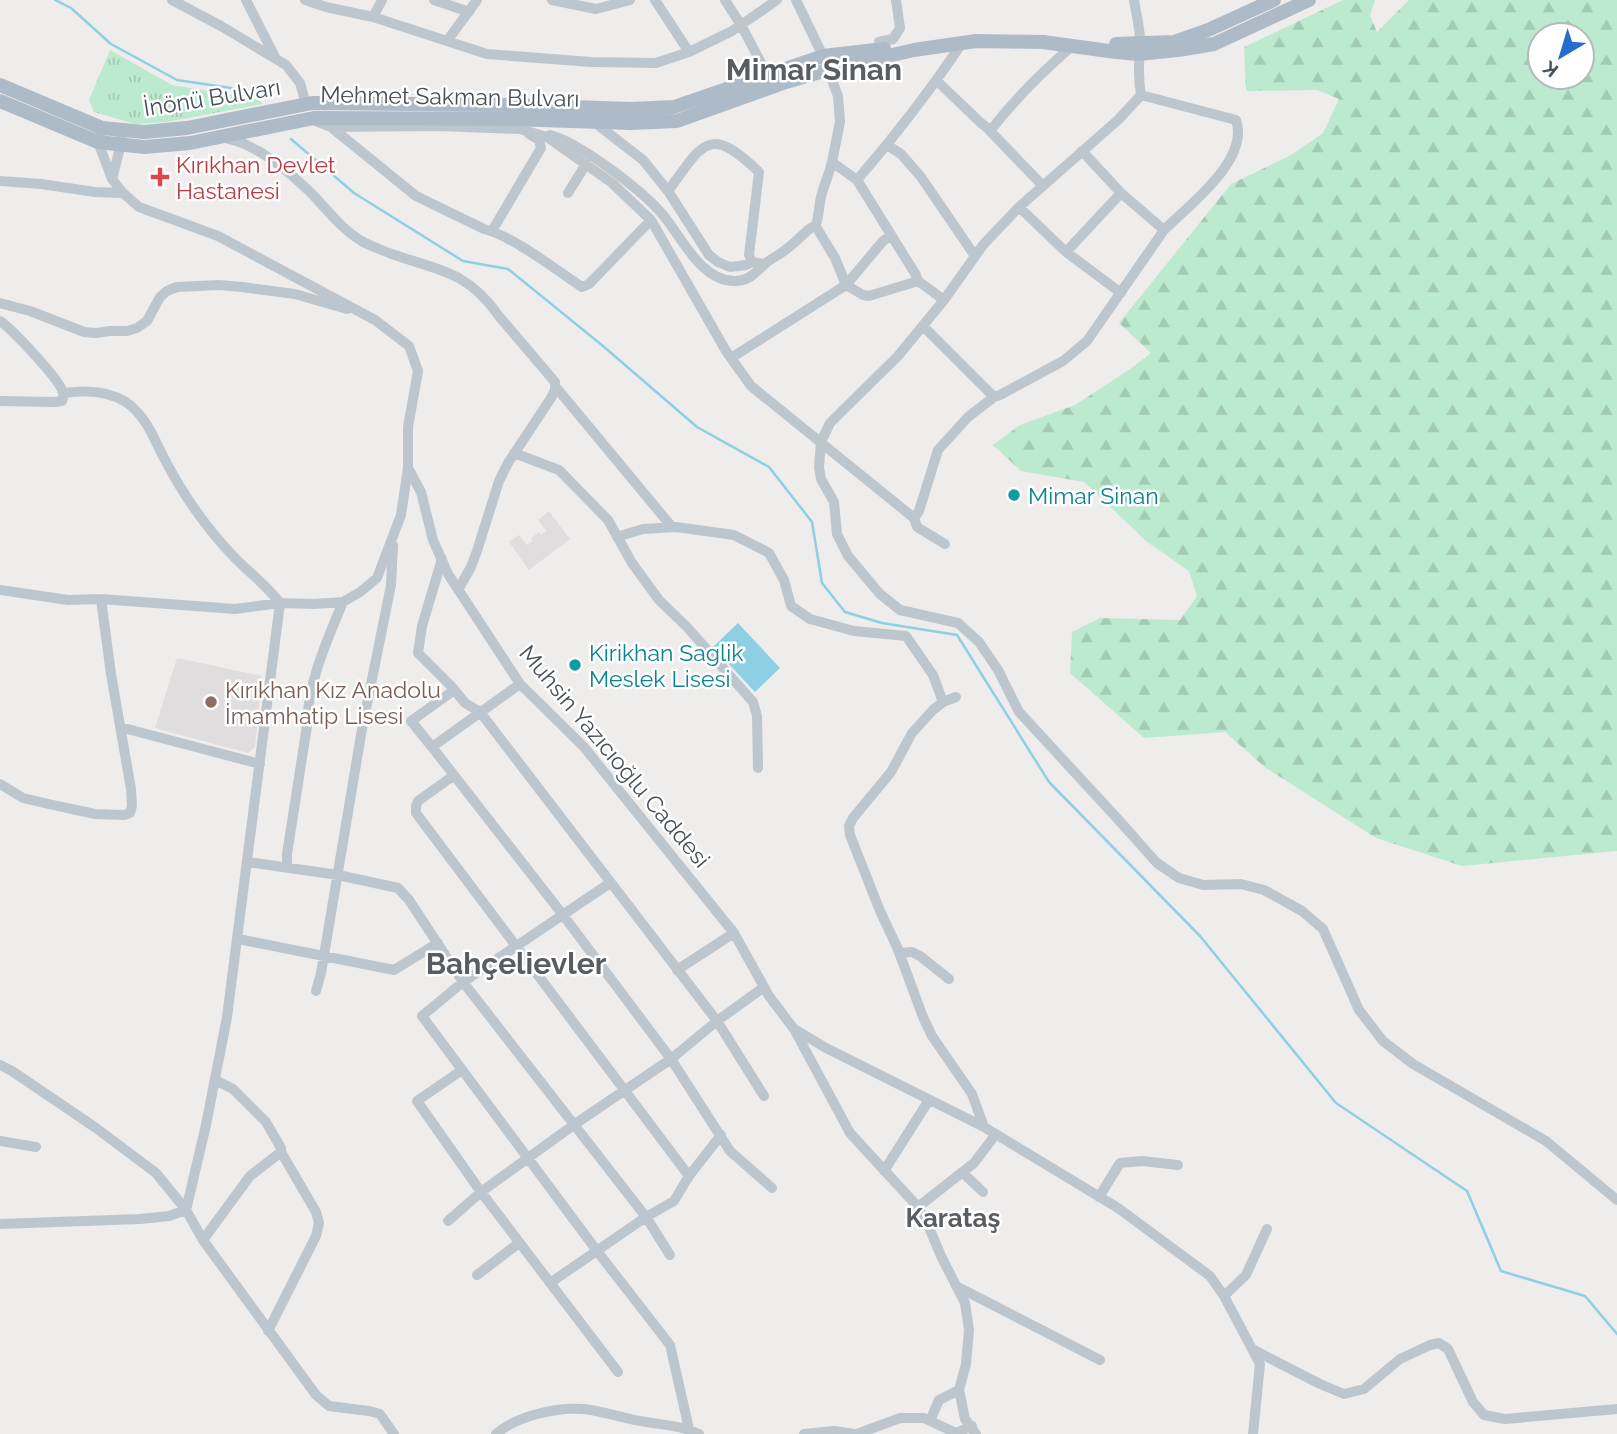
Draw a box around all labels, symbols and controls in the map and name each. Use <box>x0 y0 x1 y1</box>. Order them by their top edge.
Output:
north arrow <box>1526 21 1596 91</box>
district label: Mimar Sinan <box>726 52 902 87</box>
text: K <box>1539 57 1562 82</box>
street label: İnönü Bulvarı <box>142 73 282 121</box>
street label: Mehmet Sakman Bulvarı <box>320 80 580 112</box>
place label: Kırıkhan Devlet Hastanesi <box>176 151 336 204</box>
marker: Kırıkhan Devlet Hastanesi <box>150 167 170 187</box>
place label: Mimar Sinan <box>1028 482 1159 509</box>
marker: Mimar Sinan <box>1006 487 1022 503</box>
place label: Kirikhan Saglik Meslek Lisesi <box>589 639 743 692</box>
street label: Muhsin Yazıcıoğlu Caddesi <box>514 640 716 872</box>
marker: Kirikhan Saglik Meslek Lisesi <box>567 657 583 673</box>
place label: Kırıkhan Kız Anadolu İmamhatip Lisesi <box>225 676 441 729</box>
marker: Kırıkhan Kız Anadolu İmamhatip Lisesi <box>203 694 219 710</box>
district label: Bahçelievler <box>426 946 607 981</box>
district label: Karataş <box>906 1203 1001 1233</box>

